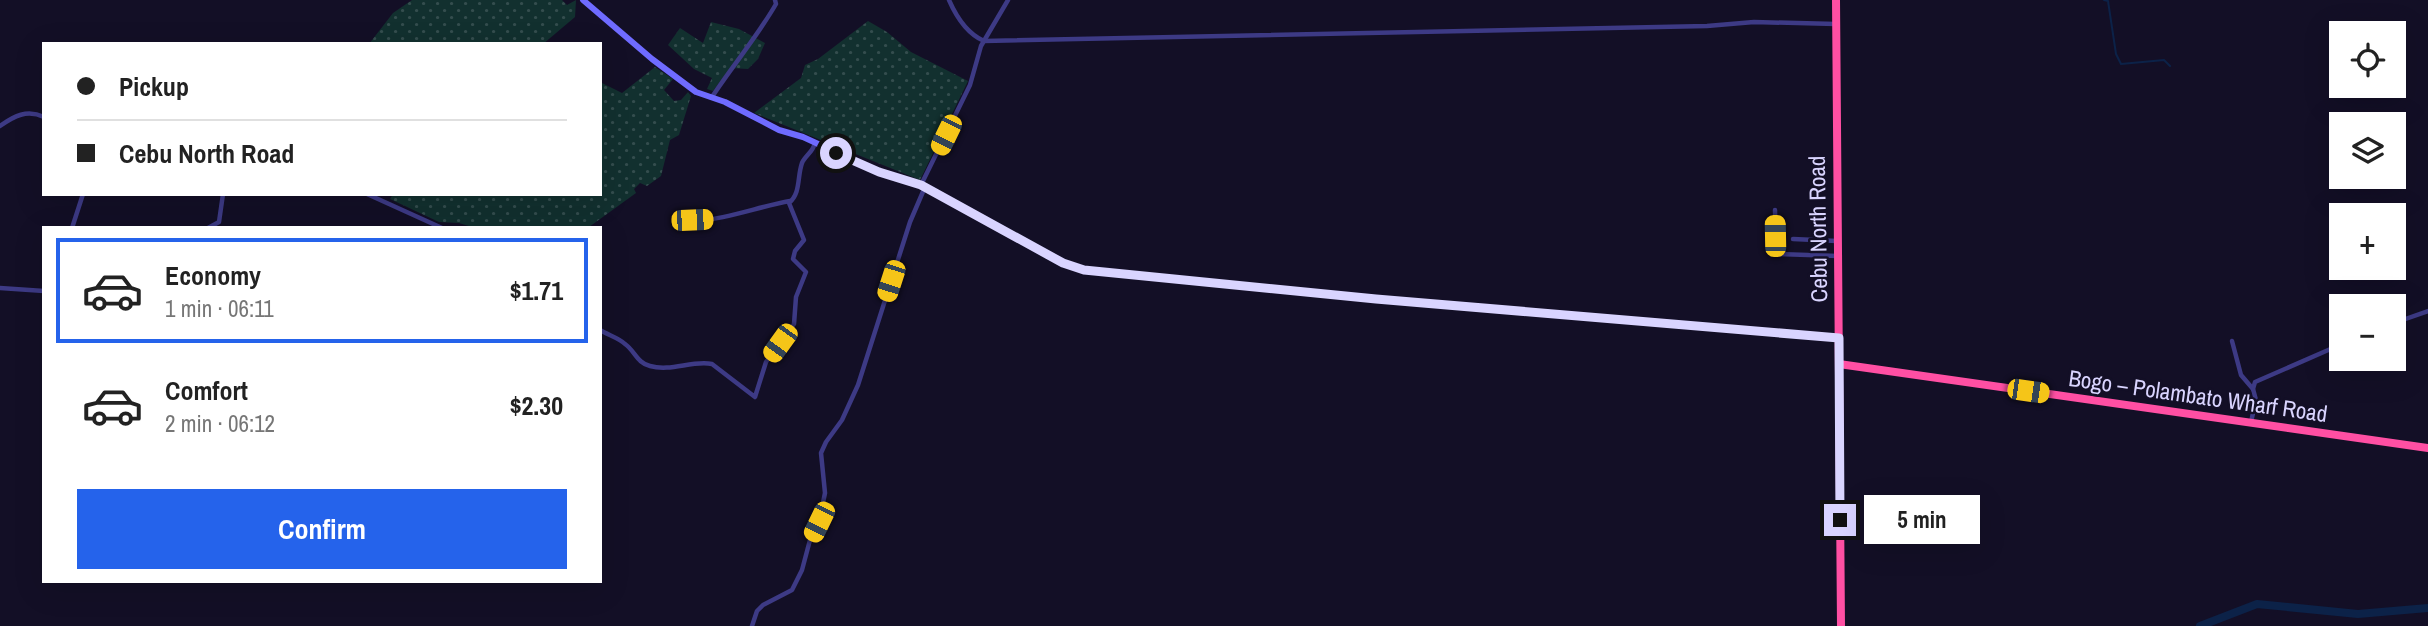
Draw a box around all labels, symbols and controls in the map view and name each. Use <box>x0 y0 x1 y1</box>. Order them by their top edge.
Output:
map controls <box>2329 21 2406 371</box>
button: locate <box>2329 21 2406 98</box>
text: Pickup <box>119 69 189 104</box>
car <box>928 112 965 158</box>
button: layers <box>2329 112 2406 189</box>
text: Cebu North Road <box>119 136 294 171</box>
route start <box>820 137 852 169</box>
street label: Cebu North Road <box>1801 155 1834 303</box>
button: + <box>2329 203 2406 280</box>
car <box>671 209 714 231</box>
car <box>1765 215 1786 257</box>
text: Economy <box>165 258 261 293</box>
car <box>875 258 908 304</box>
icon: car <box>81 259 144 322</box>
text: $1.71 <box>510 273 563 308</box>
text: 1 min · 06:11 <box>165 293 274 324</box>
button: − <box>2329 294 2406 371</box>
car <box>760 320 801 366</box>
street label: Bogo – Polambato Wharf Road <box>2067 362 2329 429</box>
text: Comfort <box>165 373 248 408</box>
icon: car <box>81 374 144 437</box>
car <box>2006 378 2051 404</box>
text: $2.30 <box>510 388 563 423</box>
text: 2 min · 06:12 <box>165 408 275 439</box>
button: Confirm <box>77 489 567 569</box>
callout: 5 min <box>1864 496 1980 544</box>
car <box>801 499 838 545</box>
route end <box>1824 504 1856 536</box>
text: 5 min <box>1897 504 1947 535</box>

